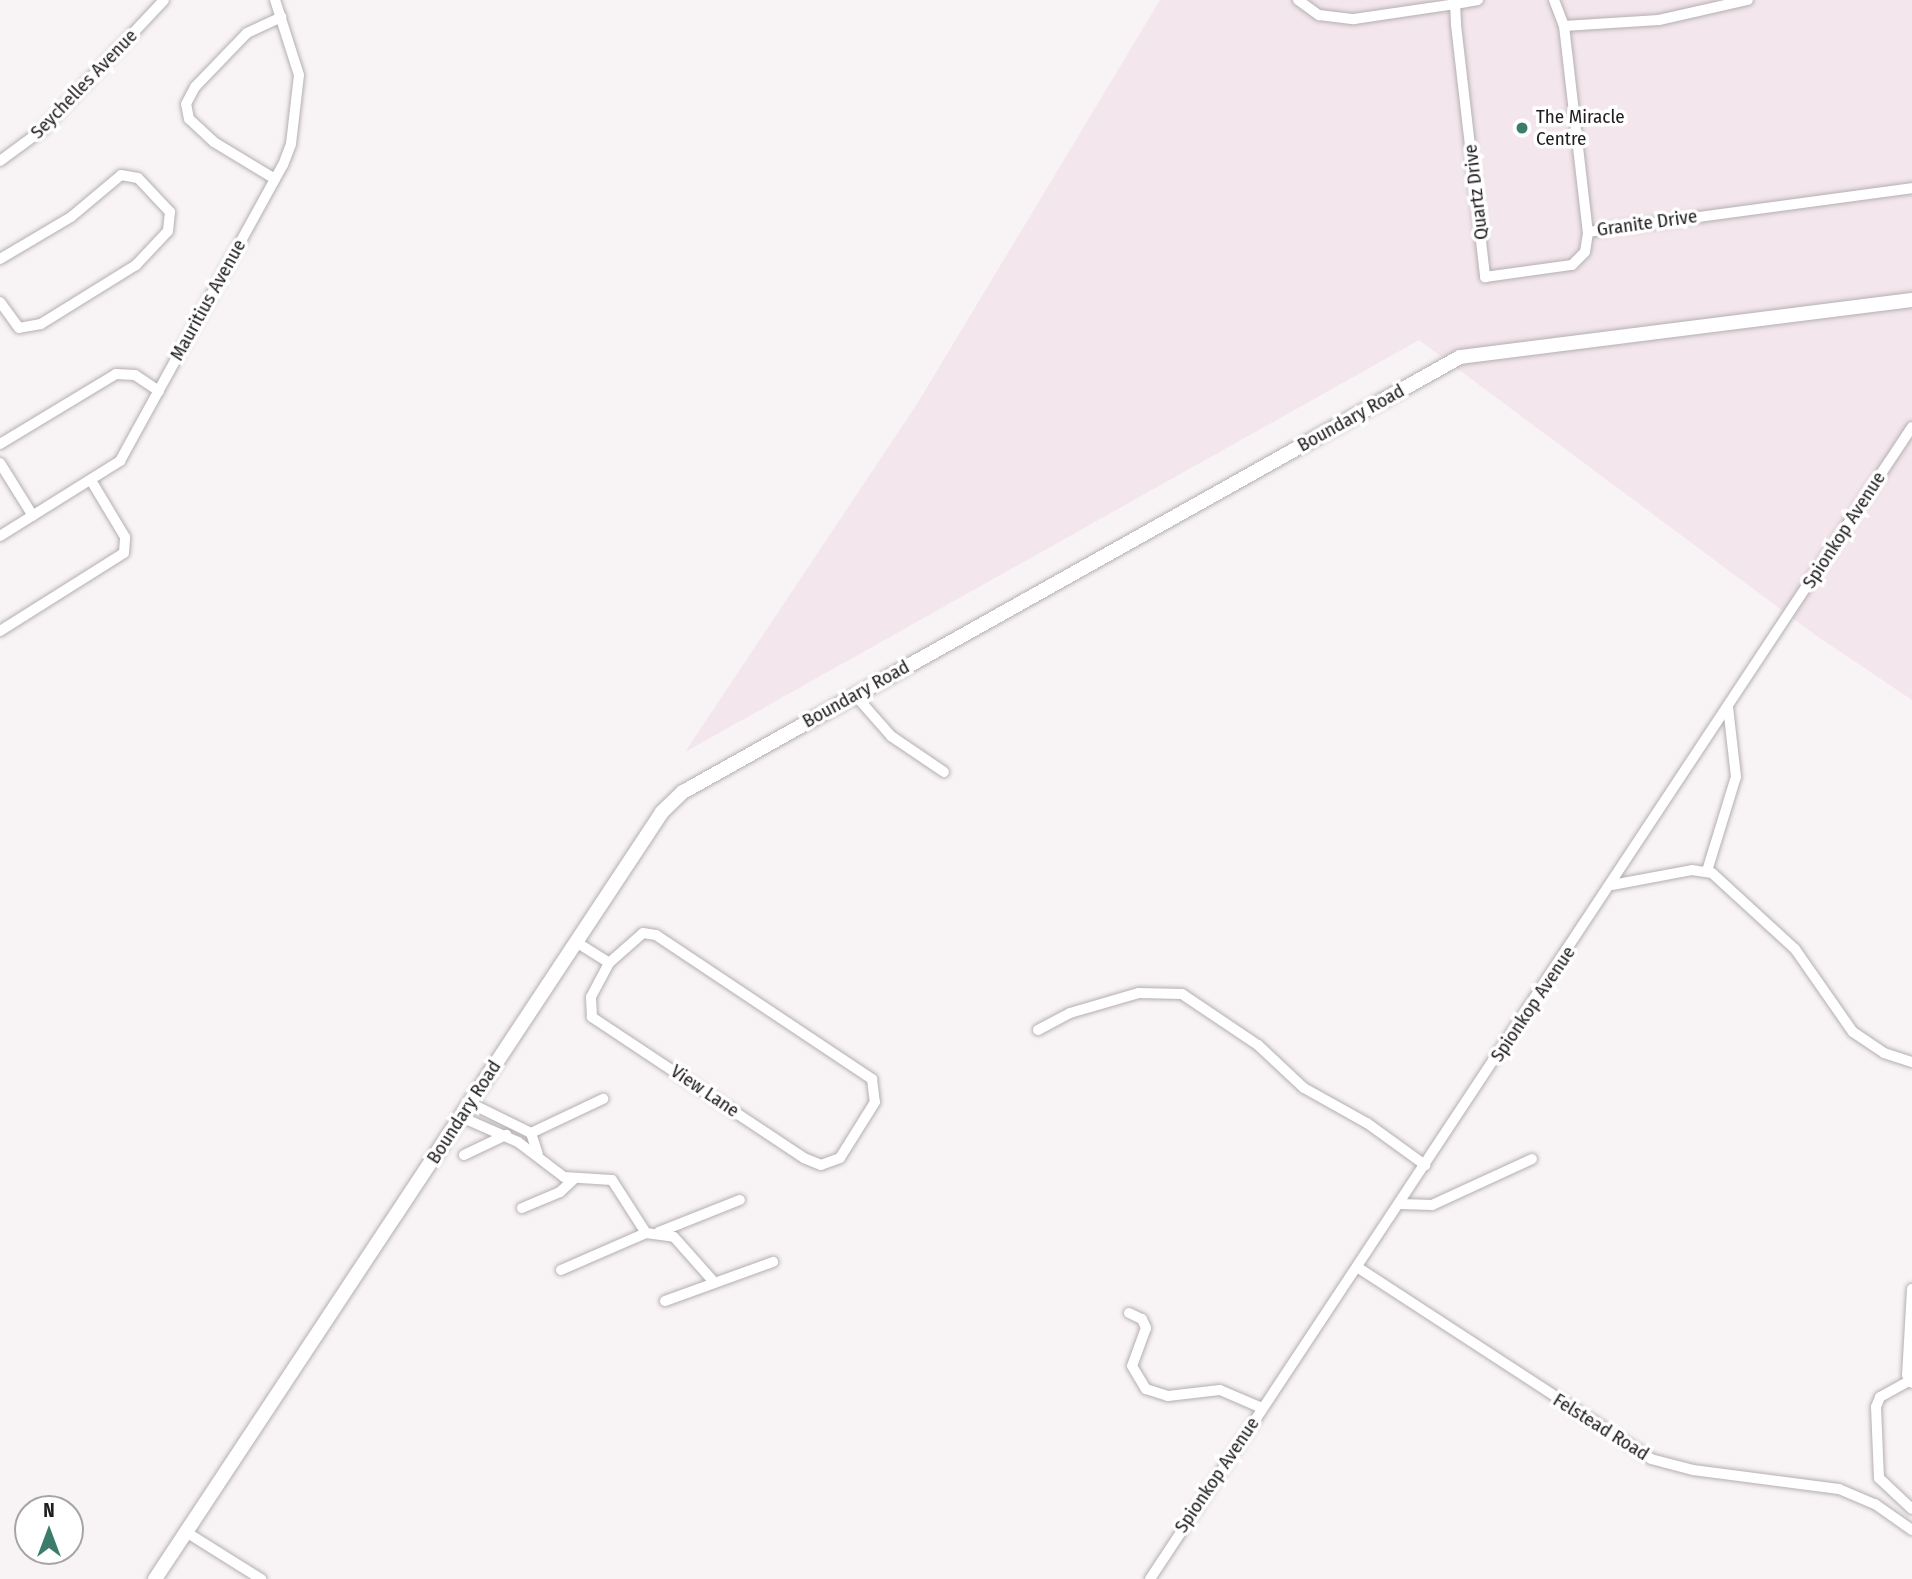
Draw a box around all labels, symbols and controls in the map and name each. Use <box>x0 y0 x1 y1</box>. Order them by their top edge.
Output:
street label: Seychelles Avenue <box>26 24 142 144</box>
place label: The Miracle Centre <box>1536 106 1625 150</box>
marker: The Miracle Centre <box>1514 120 1530 136</box>
street label: Quartz Drive <box>1459 143 1493 241</box>
street label: Granite Drive <box>1595 205 1699 241</box>
street label: Mauritius Avenue <box>165 236 251 364</box>
street label: Boundary Road <box>1294 379 1408 457</box>
street label: Spionkop Avenue <box>1798 467 1890 593</box>
street label: Boundary Road <box>799 655 913 733</box>
street label: Spionkop Avenue <box>1486 942 1580 1066</box>
street label: Boundary Road <box>422 1056 506 1168</box>
street label: View Lane <box>666 1060 744 1122</box>
street label: Felstead Road <box>1549 1389 1653 1465</box>
street label: Spionkop Avenue <box>1170 1413 1264 1537</box>
north arrow <box>14 1495 84 1565</box>
text: N <box>43 1499 55 1522</box>

